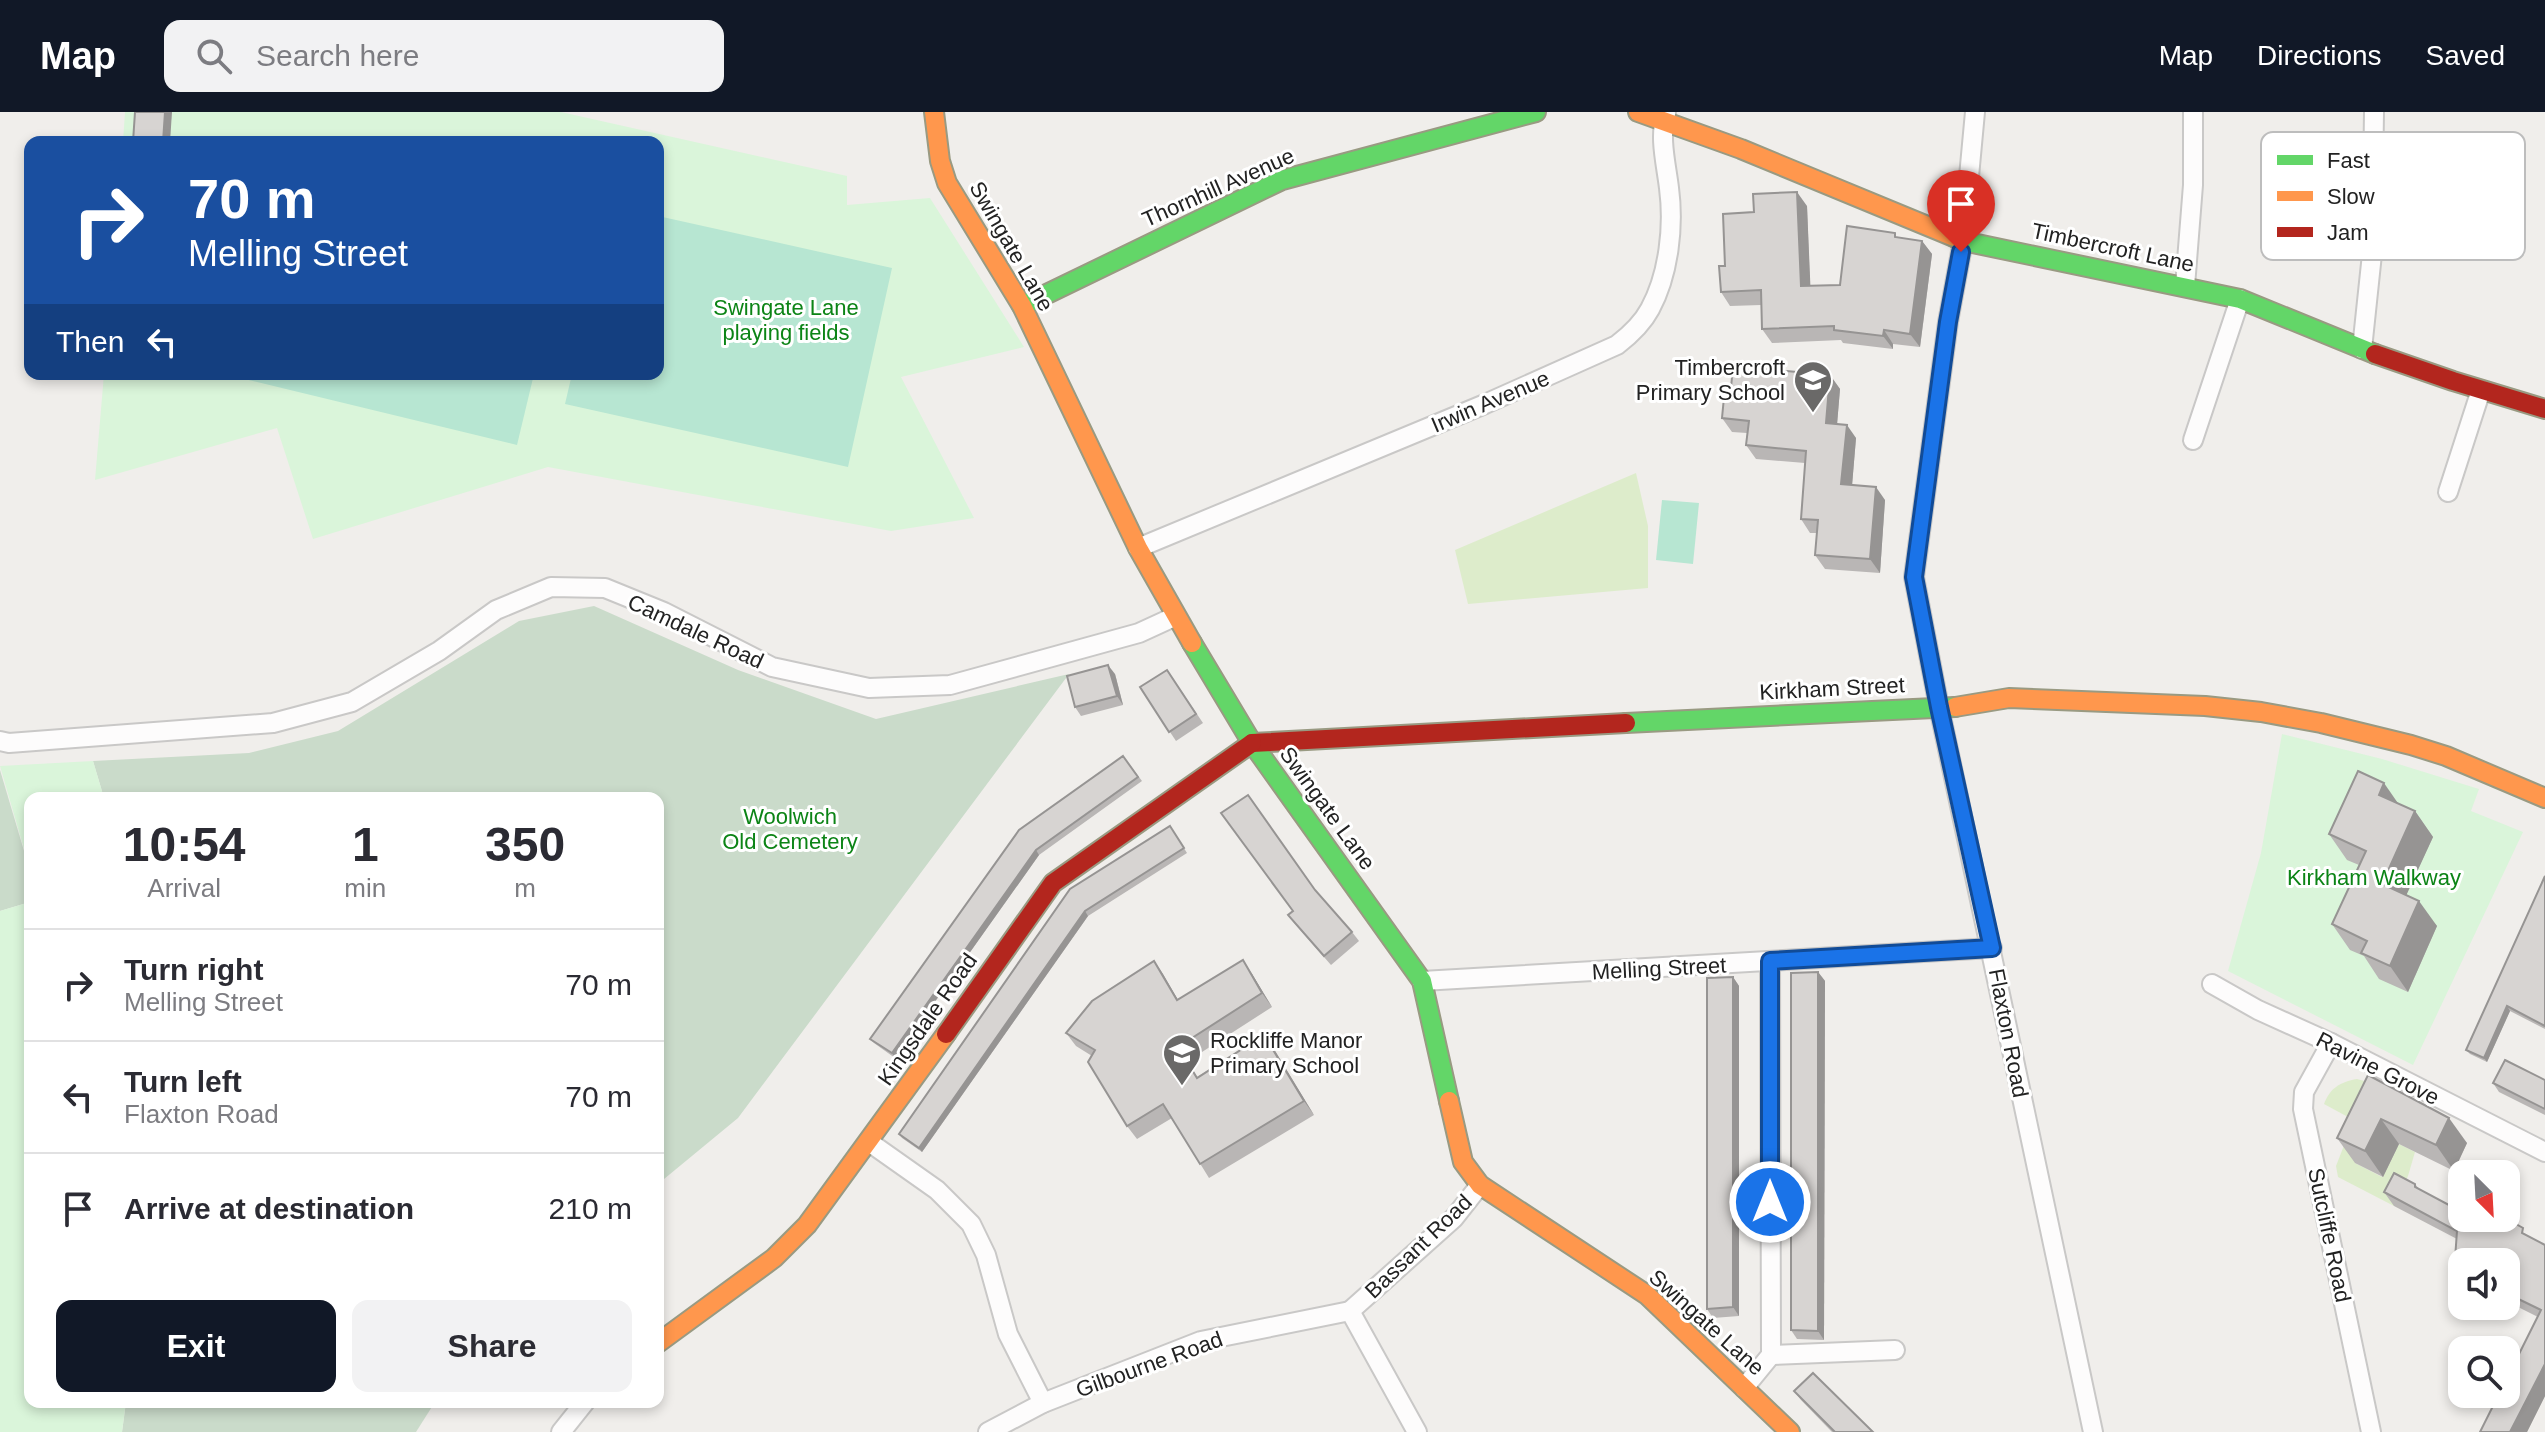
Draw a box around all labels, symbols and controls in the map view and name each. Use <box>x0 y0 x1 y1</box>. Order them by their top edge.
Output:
search box <box>164 20 724 92</box>
icon: search <box>192 34 236 78</box>
text: Map <box>40 35 116 77</box>
text: Search here <box>256 39 419 72</box>
text: Map <box>2159 40 2213 71</box>
text: Directions <box>2257 40 2382 71</box>
text: Saved <box>2426 40 2505 71</box>
legend <box>2261 132 2525 260</box>
street label: Thornhill Avenue <box>1138 143 1298 232</box>
text: Fast <box>2327 148 2370 173</box>
text: 70 m <box>188 167 316 230</box>
icon: right <box>56 168 160 272</box>
pin <box>1927 170 1995 252</box>
street label: Swingate Lane <box>964 177 1059 316</box>
icon: arrive <box>1939 182 1983 226</box>
text: Slow <box>2327 184 2375 209</box>
street label: Timbercroft Lane <box>2029 218 2196 277</box>
text: Jam <box>2327 220 2369 245</box>
text: Melling Street <box>188 233 408 274</box>
park label: Swingate Lane playing fields <box>713 295 859 345</box>
icon: left <box>140 320 184 364</box>
text: Then <box>56 325 124 358</box>
place label: Timbercroft Primary School <box>1636 355 1785 405</box>
school or university icon: Timbercroft Primary School <box>1792 359 1834 414</box>
street label: Irwin Avenue <box>1428 365 1553 438</box>
street label: Camdale Road <box>624 589 768 674</box>
street label: Kirkham Street <box>1759 672 1905 705</box>
street label: Swingate Lane <box>1275 742 1380 875</box>
park label: Woolwich Old Cemetery <box>722 804 858 854</box>
text: 10:54 <box>123 818 246 871</box>
text: 1 <box>352 818 379 871</box>
text: 350 <box>485 818 565 871</box>
park label: Kirkham Walkway <box>2287 865 2461 890</box>
text: Arrival <box>147 873 221 903</box>
text: min <box>344 873 386 903</box>
text: m <box>514 873 536 903</box>
street label: Kingsdale Road <box>873 948 982 1090</box>
street label: Melling Street <box>1591 952 1727 985</box>
text: Turn right <box>124 953 263 986</box>
icon: right <box>56 963 100 1007</box>
street label: Flaxton Road <box>1984 966 2033 1100</box>
text: 70 m <box>565 968 632 1001</box>
text: Melling Street <box>124 987 283 1017</box>
street label: Ravine Grove <box>2312 1027 2443 1110</box>
place label: Rockliffe Manor Primary School <box>1210 1028 1362 1078</box>
school or university icon: Rockliffe Manor Primary School <box>1161 1032 1203 1087</box>
text: Turn left <box>124 1065 242 1098</box>
icon: left <box>56 1075 100 1119</box>
text: 70 m <box>565 1080 632 1113</box>
text: Flaxton Road <box>124 1099 279 1129</box>
position arrow <box>1728 1160 1812 1244</box>
north arrow <box>2448 1160 2520 1232</box>
map controls <box>2448 1160 2520 1408</box>
street label: Sutcliffe Road <box>2303 1166 2356 1304</box>
icon: arrive <box>56 1187 100 1231</box>
street label: Bassant Road <box>1360 1189 1477 1303</box>
text: Arrive at destination <box>124 1192 414 1225</box>
text: 210 m <box>549 1192 632 1225</box>
button: sound <box>2448 1248 2520 1320</box>
street label: Swingate Lane <box>1644 1264 1769 1380</box>
button: Exit <box>56 1300 336 1392</box>
button: Share <box>352 1300 632 1392</box>
street label: Gilbourne Road <box>1072 1326 1226 1403</box>
button: search <box>2448 1336 2520 1408</box>

